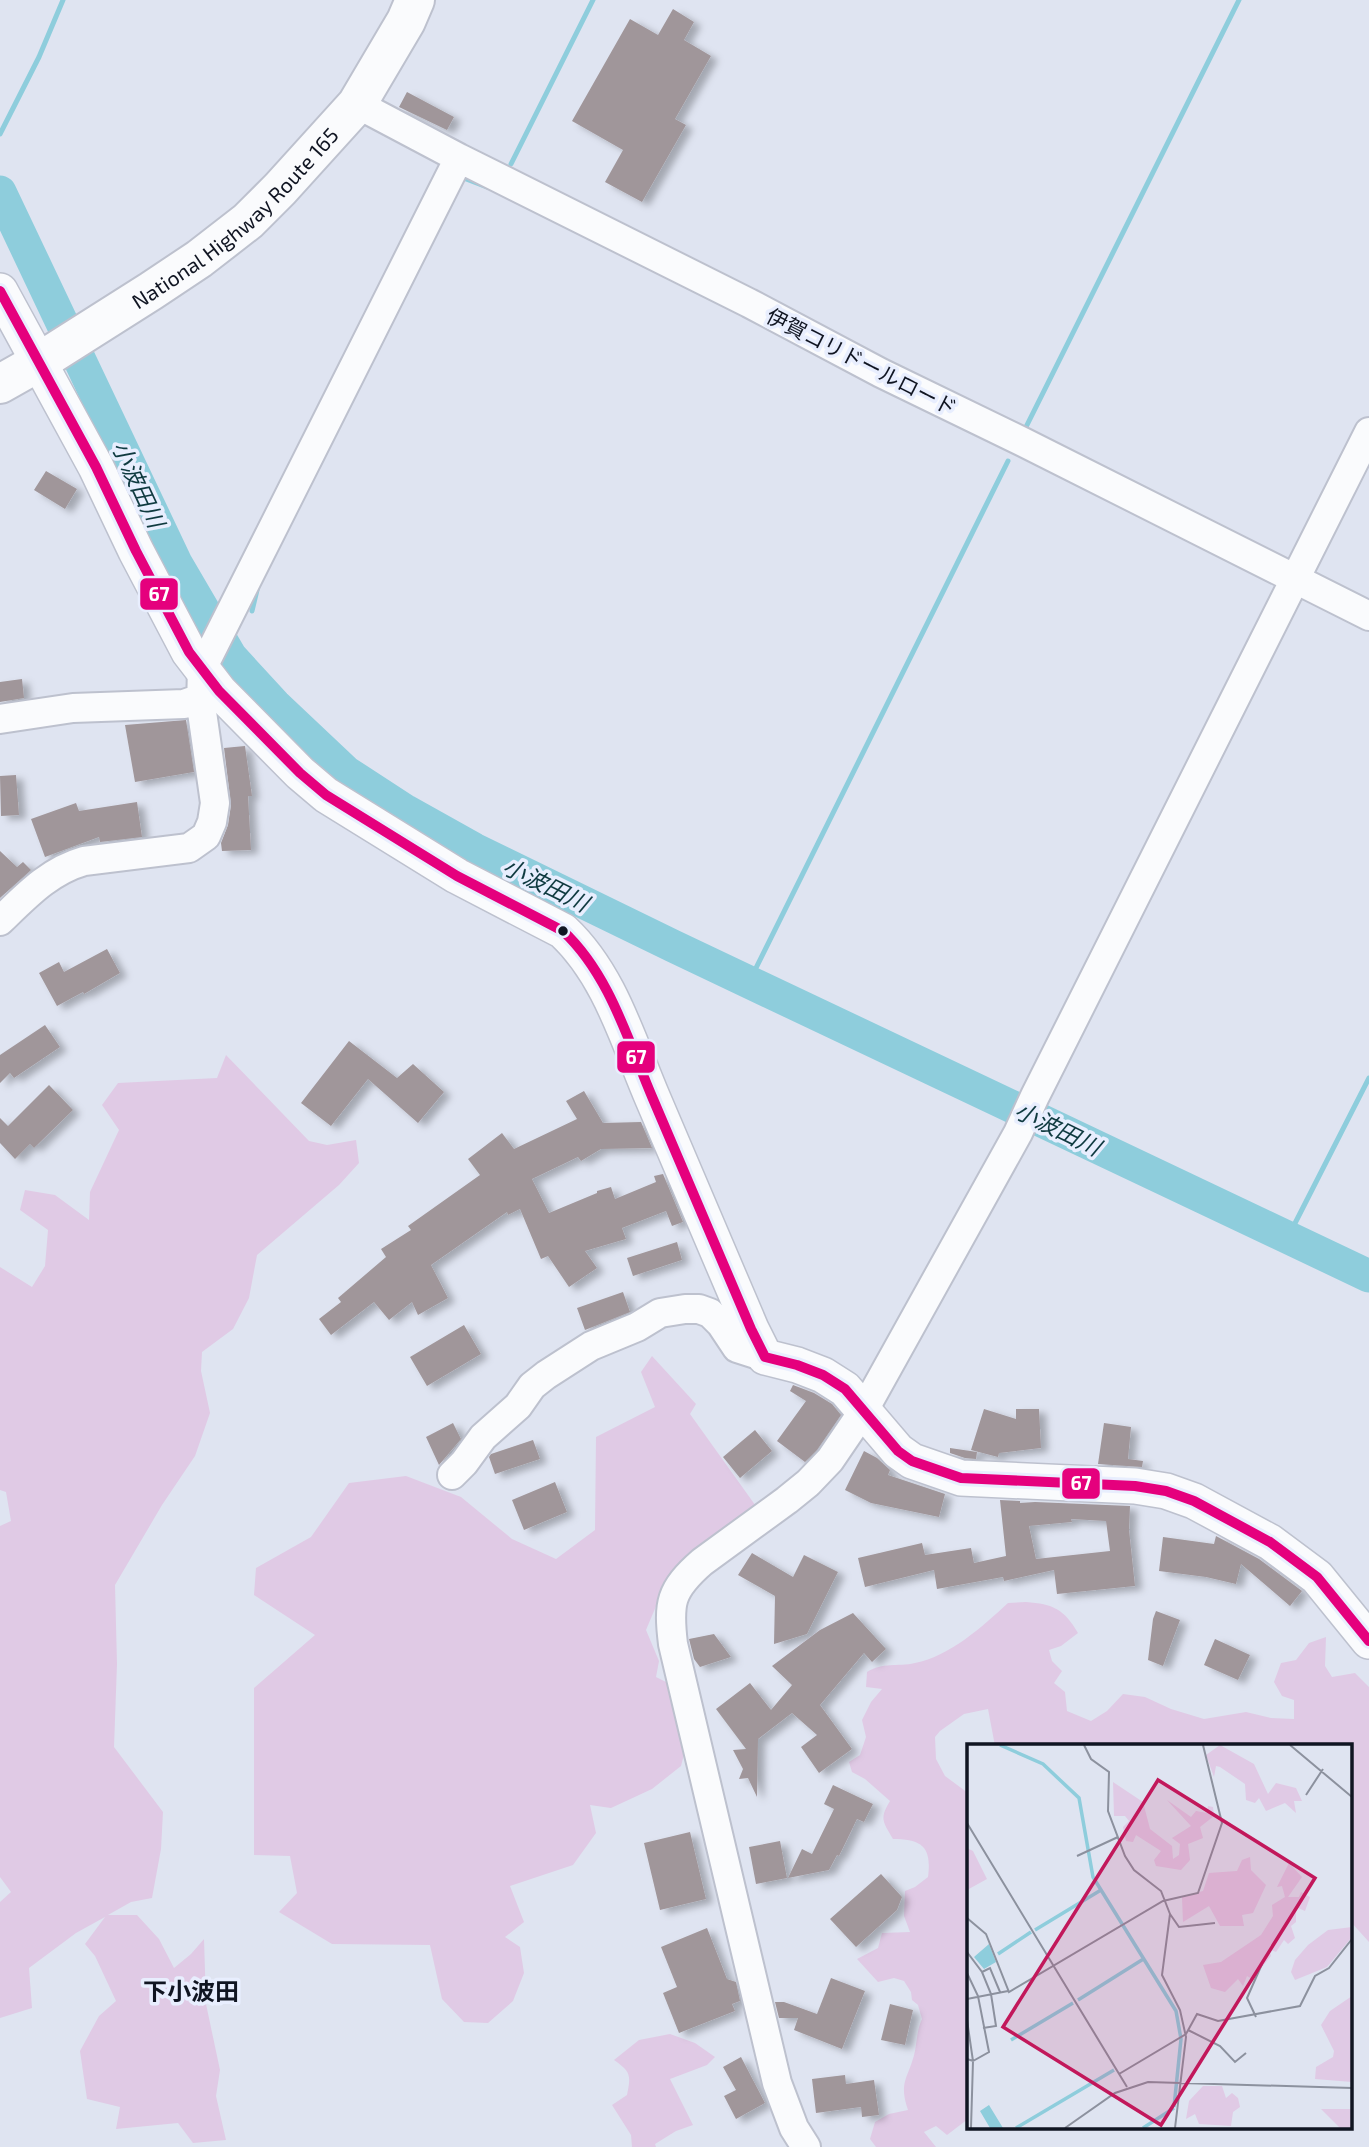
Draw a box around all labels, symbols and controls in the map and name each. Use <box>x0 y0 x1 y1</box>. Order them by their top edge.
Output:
street label: National Highway Route 165 <box>127 122 343 313</box>
street label: 伊賀コリドールロード <box>763 302 961 420</box>
water label: 小波田川 <box>107 436 172 534</box>
line badge: 67 <box>139 577 179 611</box>
text: 67 <box>148 582 170 605</box>
water label: 小波田川 <box>499 851 596 918</box>
unlabelled marker <box>556 924 570 938</box>
line badge: 67 <box>616 1040 656 1074</box>
text: 67 <box>625 1045 647 1068</box>
water label: 小波田川 <box>1011 1095 1108 1162</box>
line badge: 67 <box>1061 1467 1101 1500</box>
text: 67 <box>1070 1471 1092 1494</box>
inset map <box>967 1744 1352 2130</box>
district label: 下小波田 <box>143 1976 239 2005</box>

